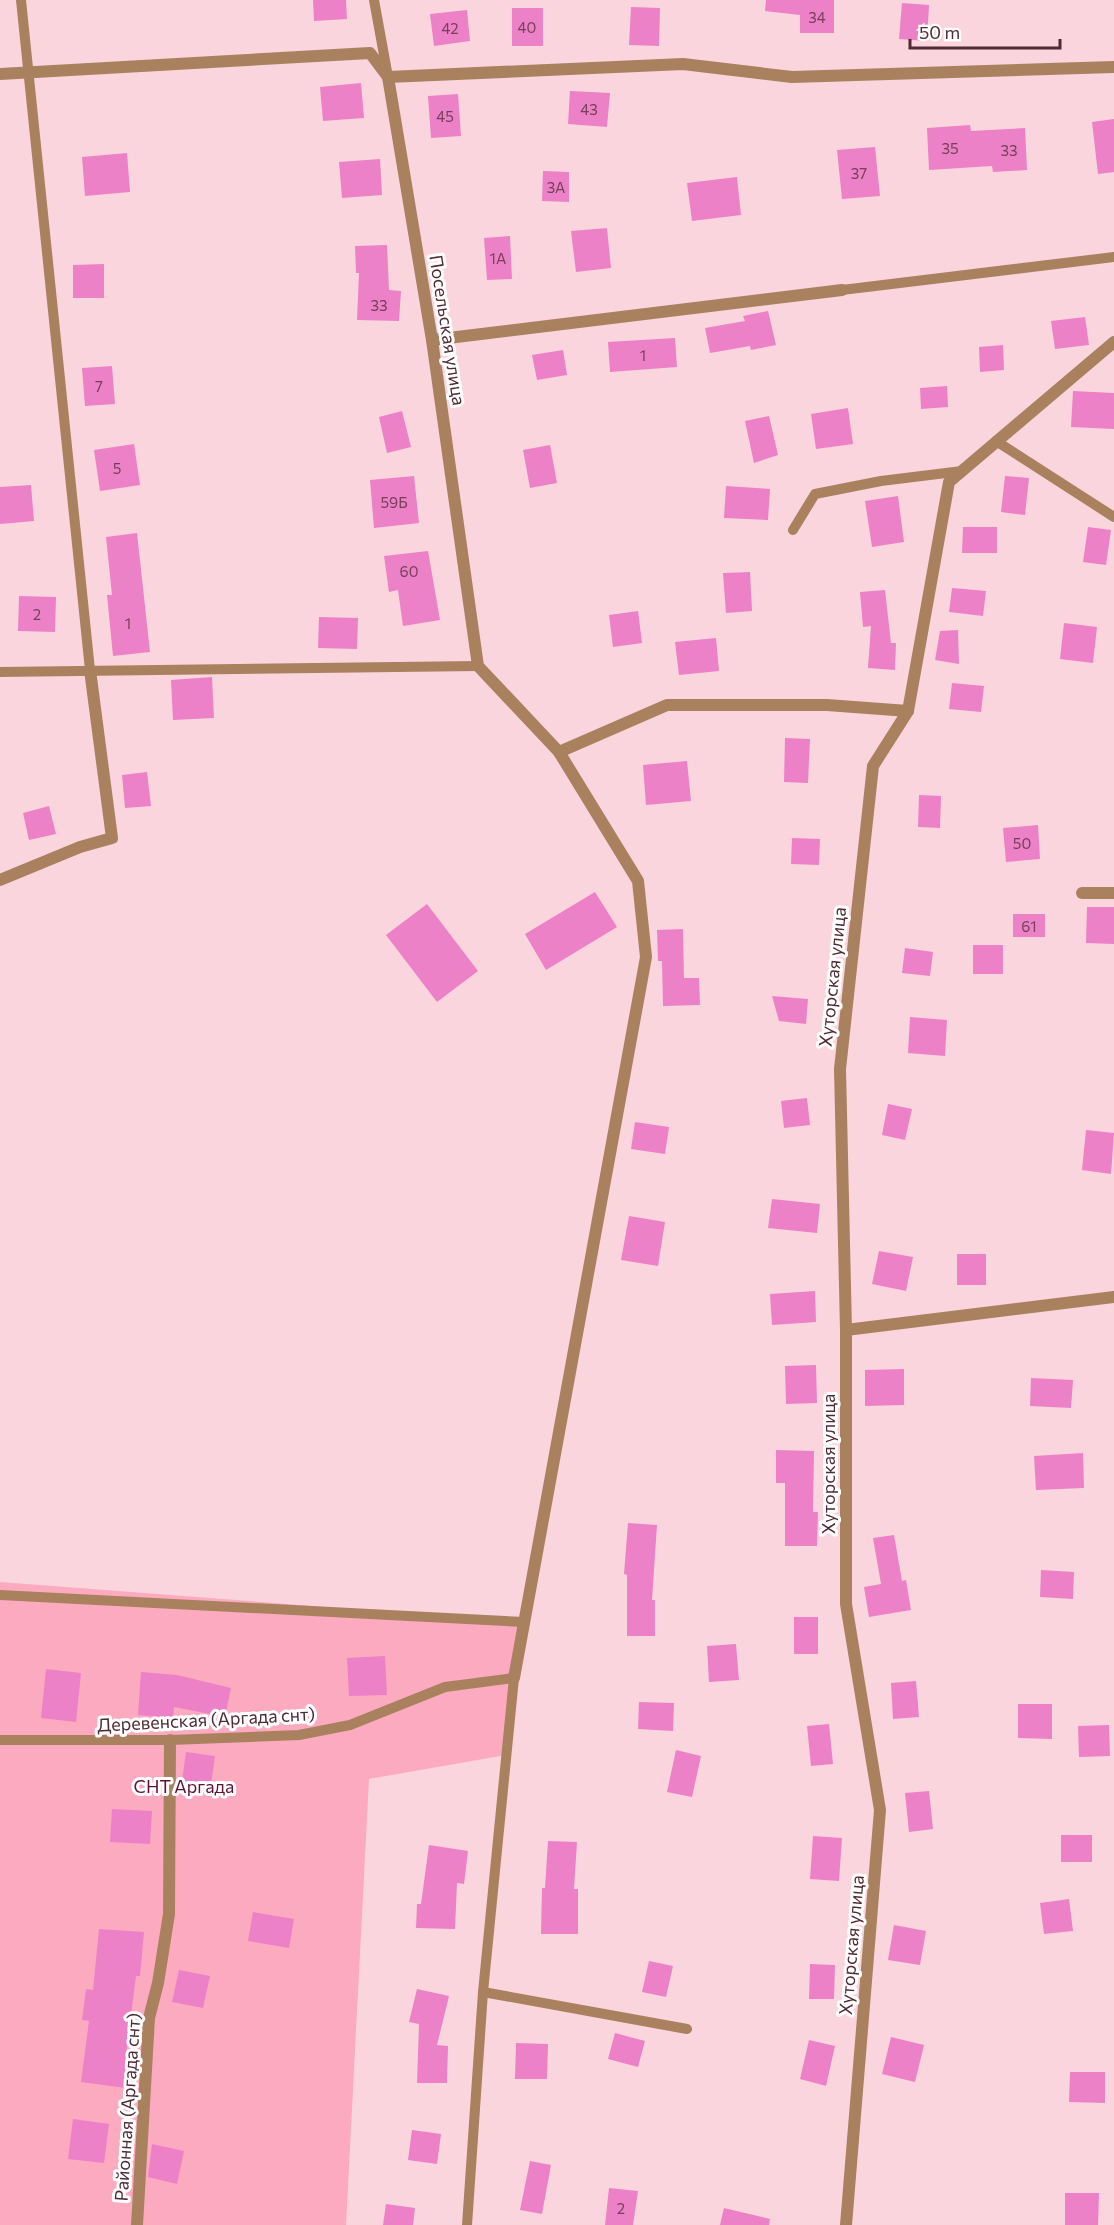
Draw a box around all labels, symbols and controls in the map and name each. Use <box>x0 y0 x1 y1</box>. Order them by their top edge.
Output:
house number: 34 <box>808 8 826 26</box>
scale bar <box>910 12 1060 50</box>
house number: 40 <box>518 18 536 36</box>
house number: 42 <box>441 19 459 37</box>
text: 50 m <box>919 21 960 43</box>
house number: 43 <box>580 100 598 118</box>
house number: 45 <box>436 107 454 125</box>
house number: 35 <box>941 139 959 157</box>
house number: 33 <box>1000 141 1018 159</box>
house number: 37 <box>851 164 867 182</box>
house number: 3А <box>547 178 565 196</box>
house number: 1А <box>490 249 506 267</box>
street label: Посельская улица <box>425 253 471 407</box>
house number: 33 <box>370 296 388 314</box>
house number: 1 <box>640 346 646 364</box>
house number: 7 <box>95 377 103 395</box>
house number: 5 <box>113 459 121 477</box>
house number: 59Б <box>380 493 408 511</box>
house number: 60 <box>400 562 418 580</box>
house number: 2 <box>33 605 41 623</box>
house number: 1 <box>125 614 131 632</box>
house number: 50 <box>1013 834 1031 852</box>
street label: Хуторская улица <box>814 906 850 1048</box>
house number: 61 <box>1021 917 1037 935</box>
street label: Хуторская улица <box>817 1394 839 1534</box>
street label: Деревенская (Аргада снт) <box>96 1702 316 1736</box>
park label: СНТ Аргада <box>134 1775 234 1797</box>
street label: Хуторская улица <box>834 1874 868 2016</box>
street label: Районная (Аргада снт) <box>109 2012 145 2202</box>
house number: 2 <box>617 2199 625 2217</box>

